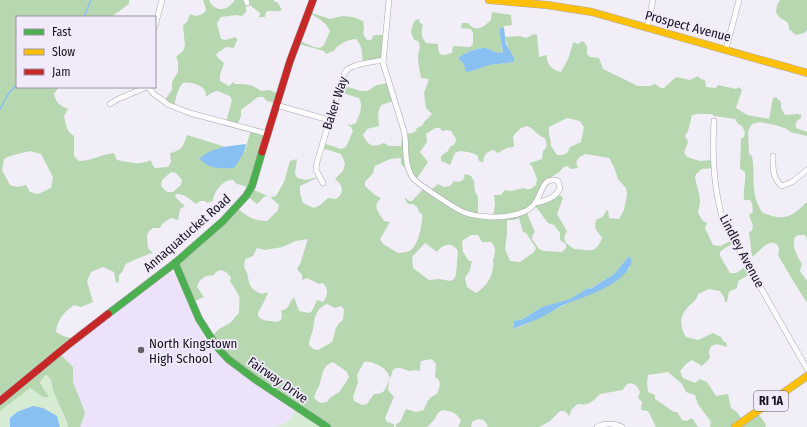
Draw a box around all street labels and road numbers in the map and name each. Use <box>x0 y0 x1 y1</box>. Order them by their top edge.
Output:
street label: Prospect Avenue <box>643 7 733 45</box>
street label: Baker Way <box>319 74 351 131</box>
street label: Annaquatucket Road <box>140 191 234 275</box>
street label: Lindley Avenue <box>716 212 768 290</box>
street label: Fairway Drive <box>245 354 311 406</box>
road number: RI 1A <box>754 391 788 411</box>

